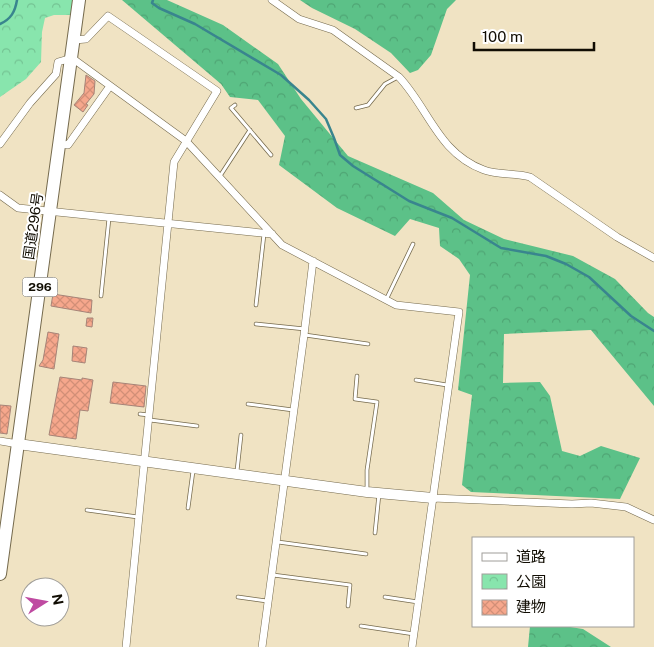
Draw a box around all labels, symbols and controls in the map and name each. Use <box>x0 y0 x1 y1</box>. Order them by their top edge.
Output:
scale bar <box>474 20 594 52</box>
text: 100 m <box>482 28 523 45</box>
street label: 国道296号 <box>20 191 46 261</box>
road number: 296 <box>22 278 58 296</box>
legend <box>472 537 634 627</box>
text: 道路 <box>516 548 546 565</box>
text: 公園 <box>516 573 546 590</box>
north arrow <box>20 577 70 627</box>
text: N <box>49 593 67 606</box>
text: 建物 <box>516 598 546 615</box>

